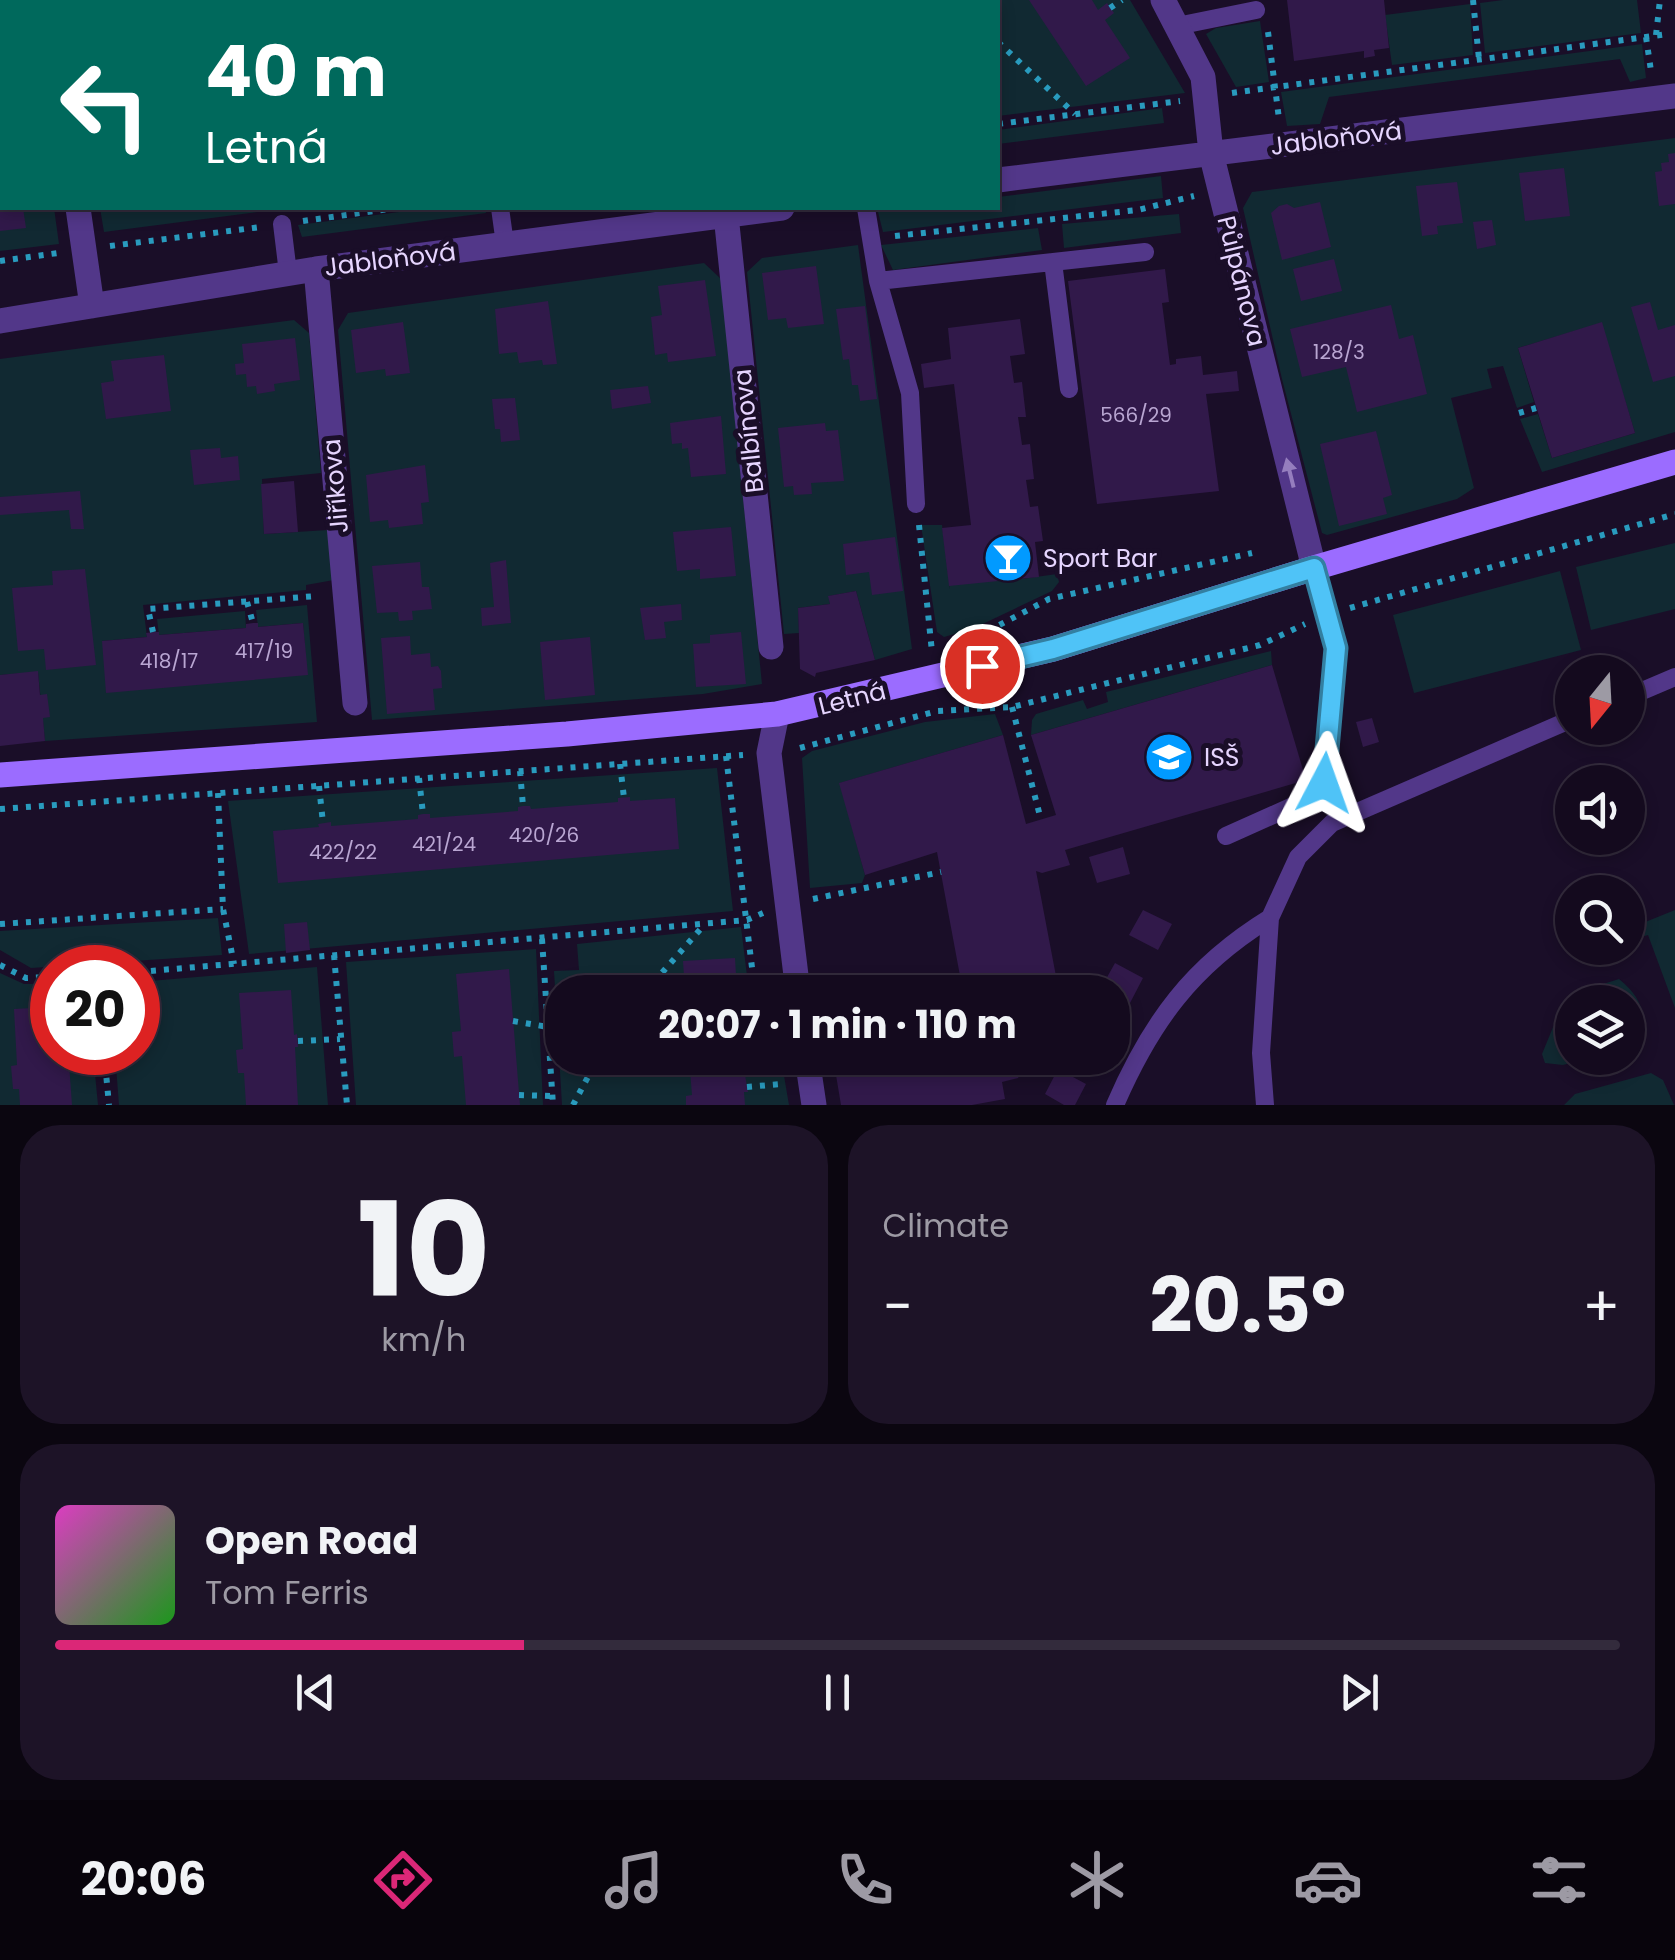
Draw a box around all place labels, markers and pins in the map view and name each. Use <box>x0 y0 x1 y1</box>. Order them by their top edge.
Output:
bar icon: Sport Bar <box>982 532 1034 584</box>
place label: Sport Bar <box>1043 541 1157 576</box>
pin <box>940 624 1025 709</box>
school or university icon: ISŠ <box>1143 731 1195 783</box>
place label: ISŠ <box>1204 740 1240 775</box>

